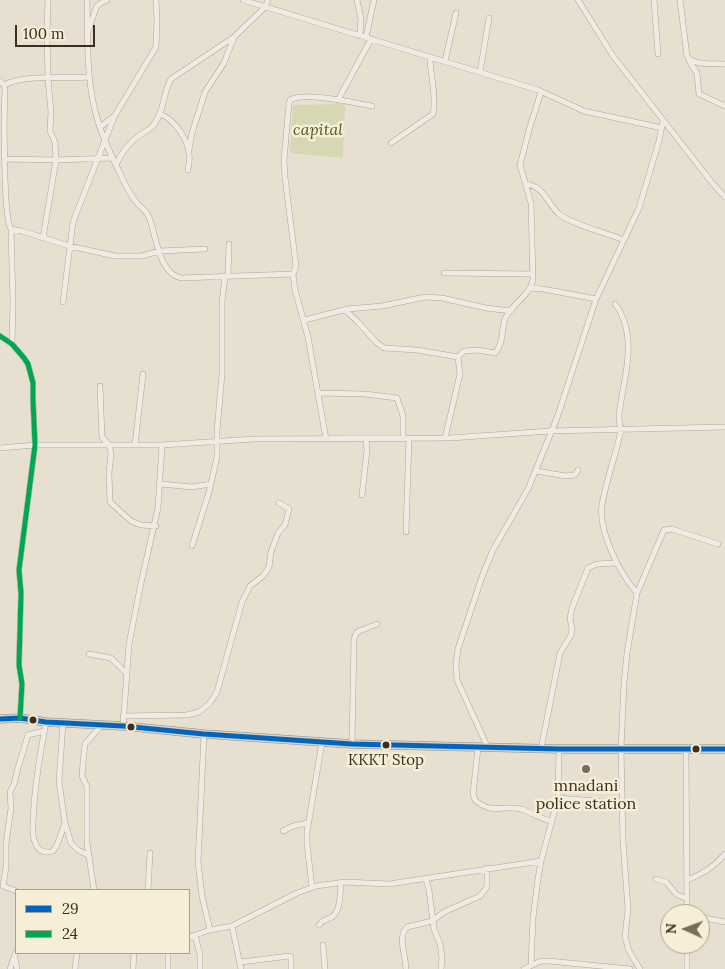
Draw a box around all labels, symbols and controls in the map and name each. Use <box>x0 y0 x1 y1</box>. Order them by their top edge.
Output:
scale bar <box>18 15 98 47</box>
text: 100 m <box>23 24 64 43</box>
park label: capital <box>293 120 343 140</box>
unlabelled marker <box>28 715 38 725</box>
unlabelled marker <box>126 722 136 732</box>
marker: KKKT Stop <box>381 740 391 750</box>
unlabelled marker <box>691 744 701 754</box>
place label: KKKT Stop <box>348 752 424 770</box>
marker: mnadani police station <box>580 763 592 775</box>
place label: mnadani police station <box>536 776 636 814</box>
legend <box>15 889 190 954</box>
text: 29 <box>62 899 79 918</box>
north arrow <box>660 904 710 954</box>
text: N <box>662 923 680 934</box>
text: 24 <box>62 924 78 943</box>

